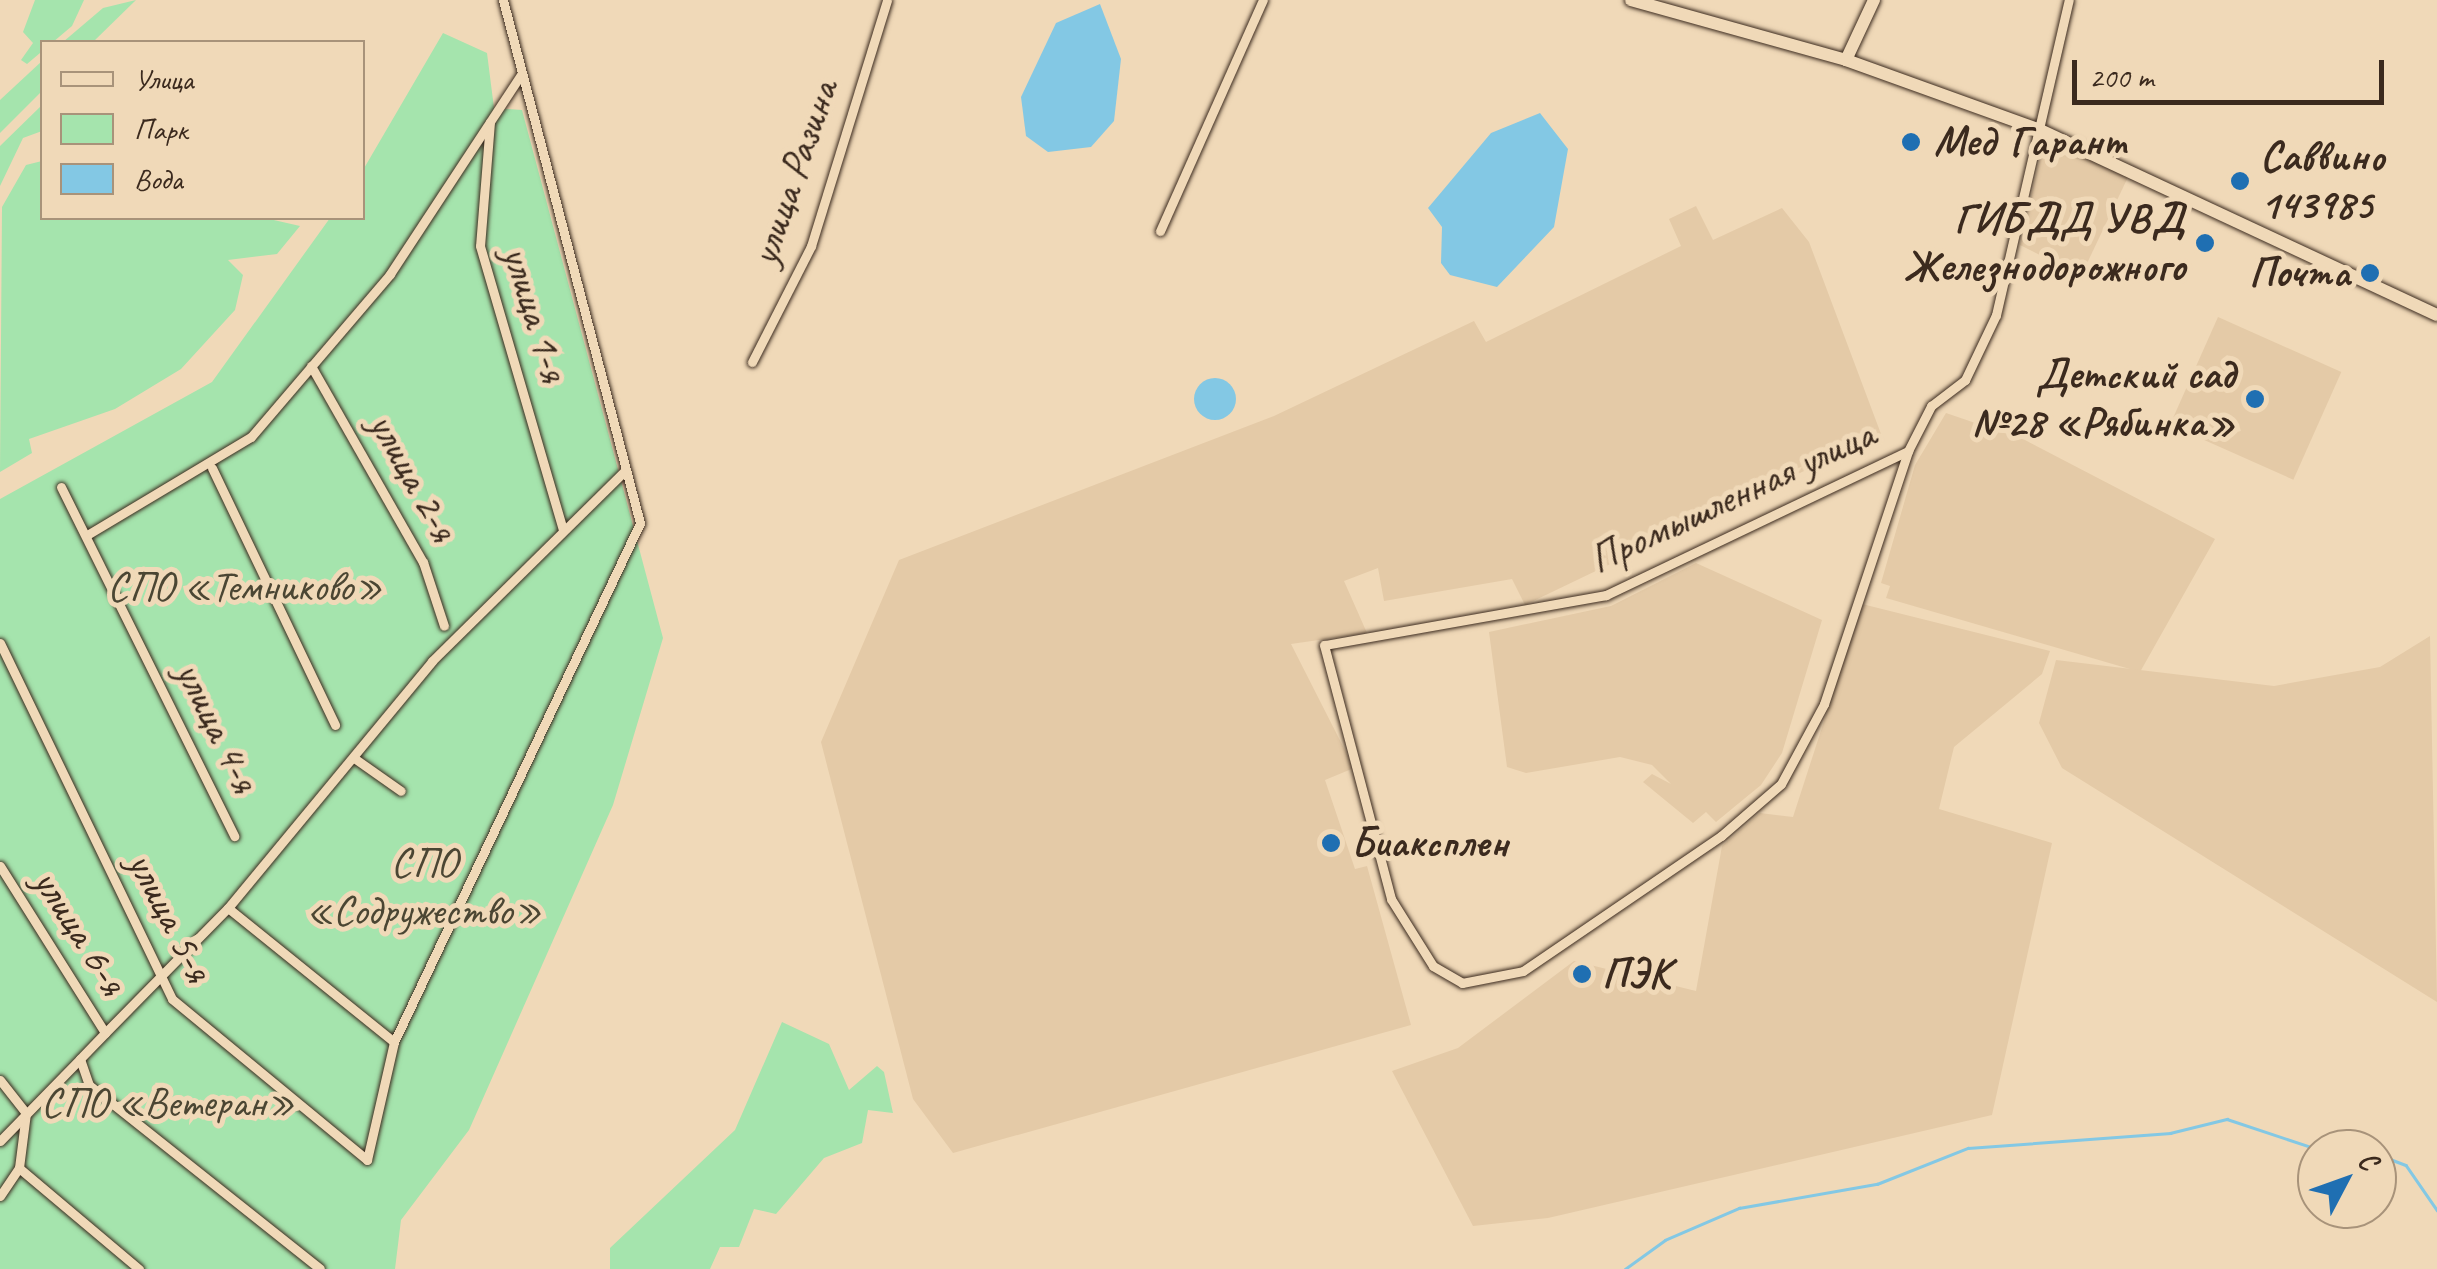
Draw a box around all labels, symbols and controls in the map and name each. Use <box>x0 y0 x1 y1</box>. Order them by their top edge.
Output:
legend <box>40 40 365 220</box>
scale bar <box>2077 40 2390 102</box>
text: 200 m <box>2089 58 2154 96</box>
text: Улица <box>134 60 193 98</box>
street label: улица Разина <box>739 74 849 272</box>
text: Парк <box>134 110 188 148</box>
place label: Мед Гарант <box>1934 117 2113 167</box>
marker: Мед Гарант <box>1898 129 1924 155</box>
place label: Саввино 143985 <box>2260 132 2385 230</box>
text: Вода <box>134 160 183 198</box>
marker: Саввино 143985 <box>2229 170 2251 192</box>
place label: ГИБДД УВД Железнодорожного <box>1904 194 2185 292</box>
marker: ГИБДД УВД Железнодорожного <box>2194 232 2216 254</box>
street label: улица 1-я <box>491 240 579 388</box>
place label: Почта <box>2249 248 2350 298</box>
marker: Почта <box>2359 262 2381 284</box>
place label: Детский сад №28 «Рябинка» <box>1972 350 2235 448</box>
marker: Детский сад №28 «Рябинка» <box>2244 388 2266 410</box>
street label: улица 2-я <box>357 404 469 550</box>
street label: Промышленная улица <box>1581 409 1883 585</box>
park label: СПО «Темниково» <box>107 562 383 612</box>
street label: улица 4-я <box>164 654 270 800</box>
place label: Биаксплен <box>1351 818 1508 868</box>
marker: Биаксплен <box>1320 832 1342 854</box>
park label: СПО «Содружество» <box>306 838 542 936</box>
street label: улица 5-я <box>116 844 224 990</box>
street label: улица 6-я <box>22 860 138 1004</box>
place label: ПЭК <box>1602 949 1670 999</box>
marker: ПЭК <box>1571 963 1593 985</box>
park label: СПО «Ветеран» <box>41 1078 295 1128</box>
north arrow <box>2297 1129 2397 1229</box>
text: С <box>2351 1144 2386 1177</box>

